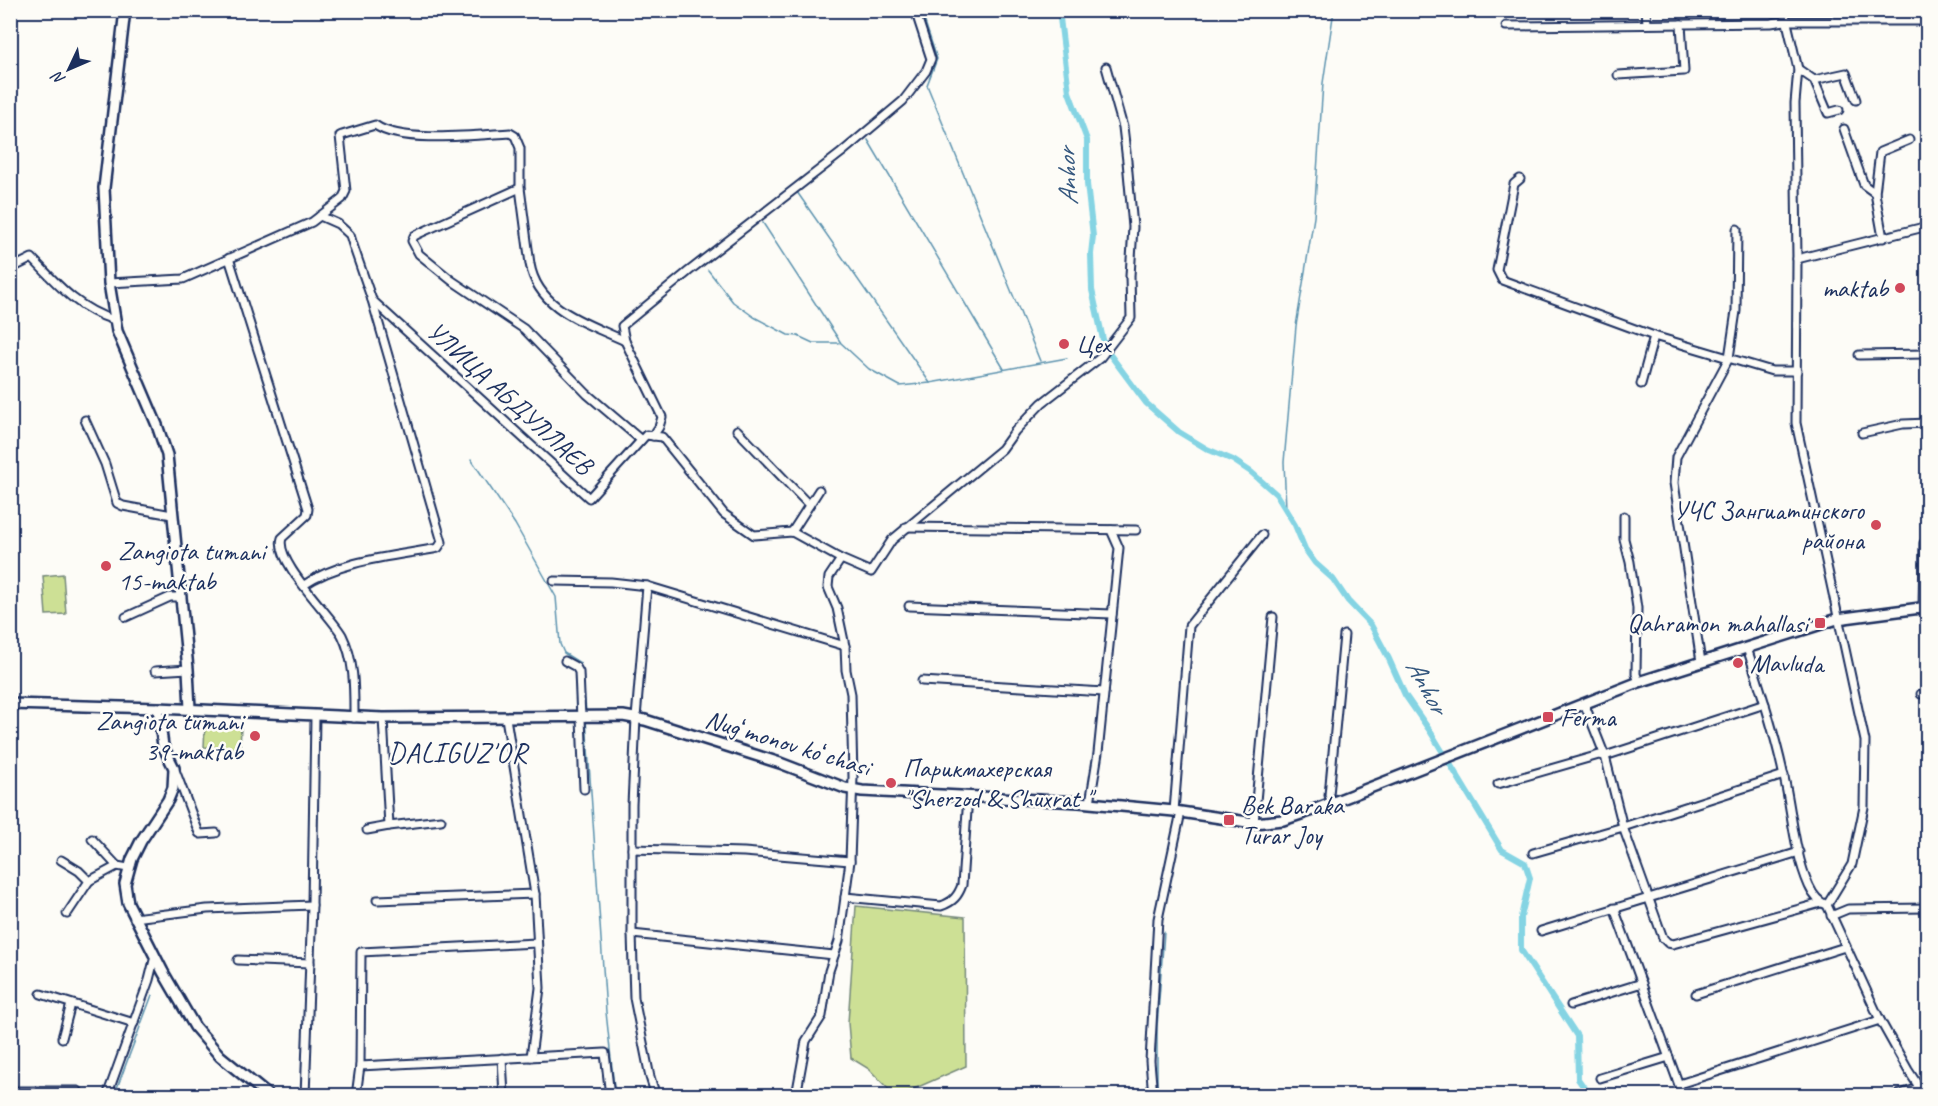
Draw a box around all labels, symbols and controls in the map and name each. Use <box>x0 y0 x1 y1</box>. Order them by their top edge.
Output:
north arrow <box>39 39 99 99</box>
text: N <box>46 66 70 89</box>
water label: Anhor <box>1048 143 1085 206</box>
place label: maktab <box>1822 272 1890 305</box>
marker: maktab <box>1893 281 1907 295</box>
street label: УЛИЦА АБДУЛЛАЕВ <box>420 315 601 482</box>
place label: Цех <box>1076 328 1112 361</box>
marker: Цех <box>1057 337 1071 351</box>
place label: УЧС Зангиатинского района <box>1674 494 1866 557</box>
marker: УЧС Зангиатинского района <box>1869 518 1883 532</box>
place label: Zangiota tumani 15-maktab <box>118 535 268 598</box>
marker: Zangiota tumani 15-maktab <box>99 559 113 573</box>
place label: Qahramon mahallasi <box>1627 607 1811 640</box>
marker: Qahramon mahallasi <box>1813 616 1827 630</box>
place label: Mavluda <box>1750 647 1825 680</box>
water label: Anhor <box>1398 653 1458 723</box>
marker: Mavluda <box>1731 656 1745 670</box>
place label: Ferma <box>1560 701 1617 734</box>
street label: Nugʻmonov koʻchasi <box>702 702 877 785</box>
place label: Zangiota tumani 39-maktab <box>96 705 246 768</box>
marker: Ferma <box>1541 710 1555 724</box>
marker: Zangiota tumani 39-maktab <box>248 729 262 743</box>
district label: DALIGUZ'OR <box>388 735 530 770</box>
place label: Парикмахерская "Sherzod & Shuxrat " <box>903 752 1096 815</box>
marker: Парикмахерская "Sherzod & Shuxrat " <box>884 776 898 790</box>
place label: Bek Baraka Turar Joy <box>1241 789 1345 852</box>
marker: Bek Baraka Turar Joy <box>1222 813 1236 827</box>

